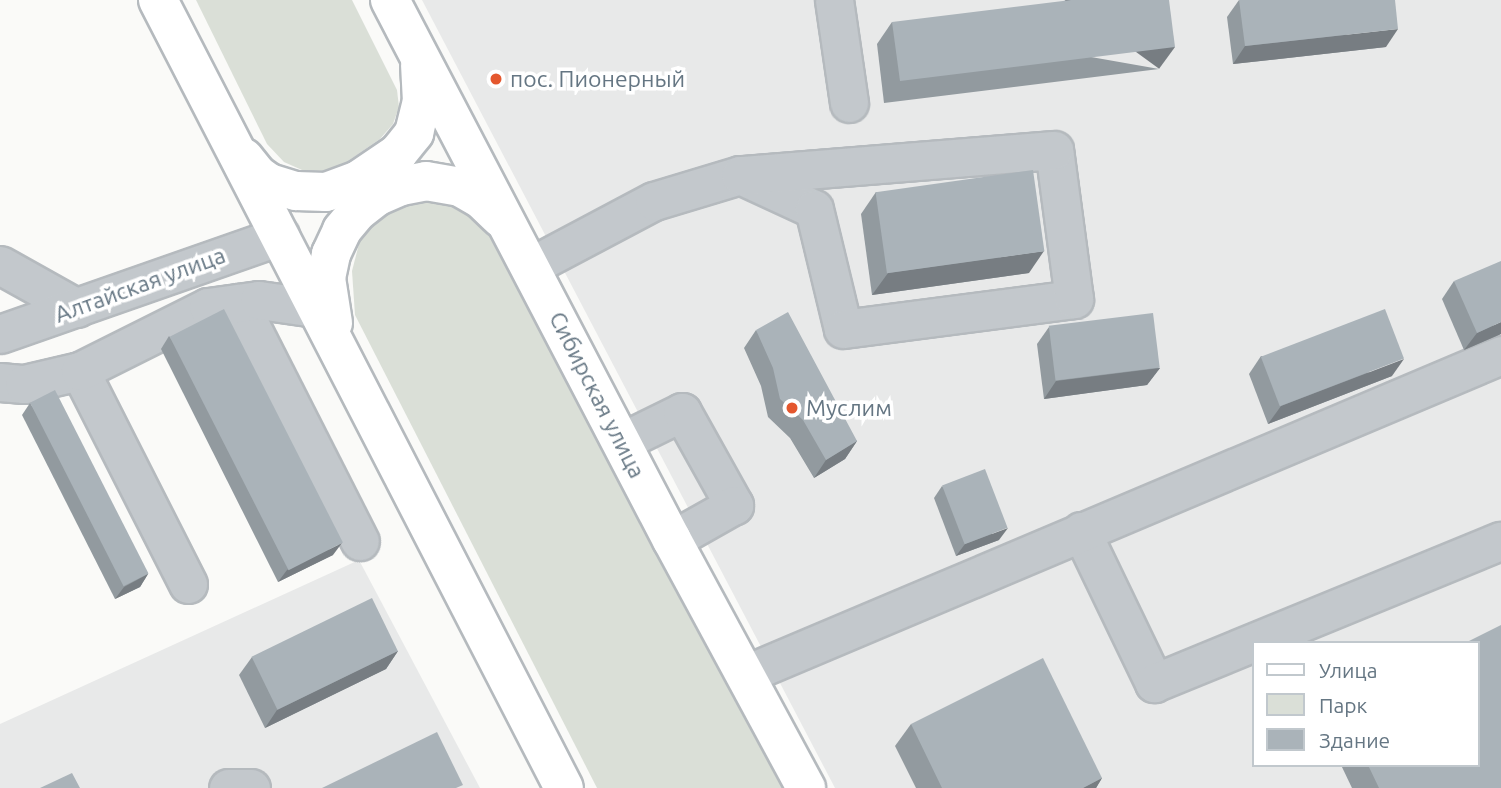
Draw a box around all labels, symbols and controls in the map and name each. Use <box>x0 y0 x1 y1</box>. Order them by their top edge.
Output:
place label: пос. Пионерный <box>510 65 685 93</box>
marker: пос. Пионерный <box>488 71 504 87</box>
street label: Алтайская улица <box>51 241 229 329</box>
street label: Сибирская улица <box>543 307 651 483</box>
place label: Муслим <box>806 394 892 422</box>
marker: Муслим <box>784 400 800 416</box>
legend <box>1252 641 1480 767</box>
text: Улица <box>1319 658 1377 682</box>
text: Парк <box>1319 693 1367 717</box>
text: Здание <box>1319 728 1390 752</box>

